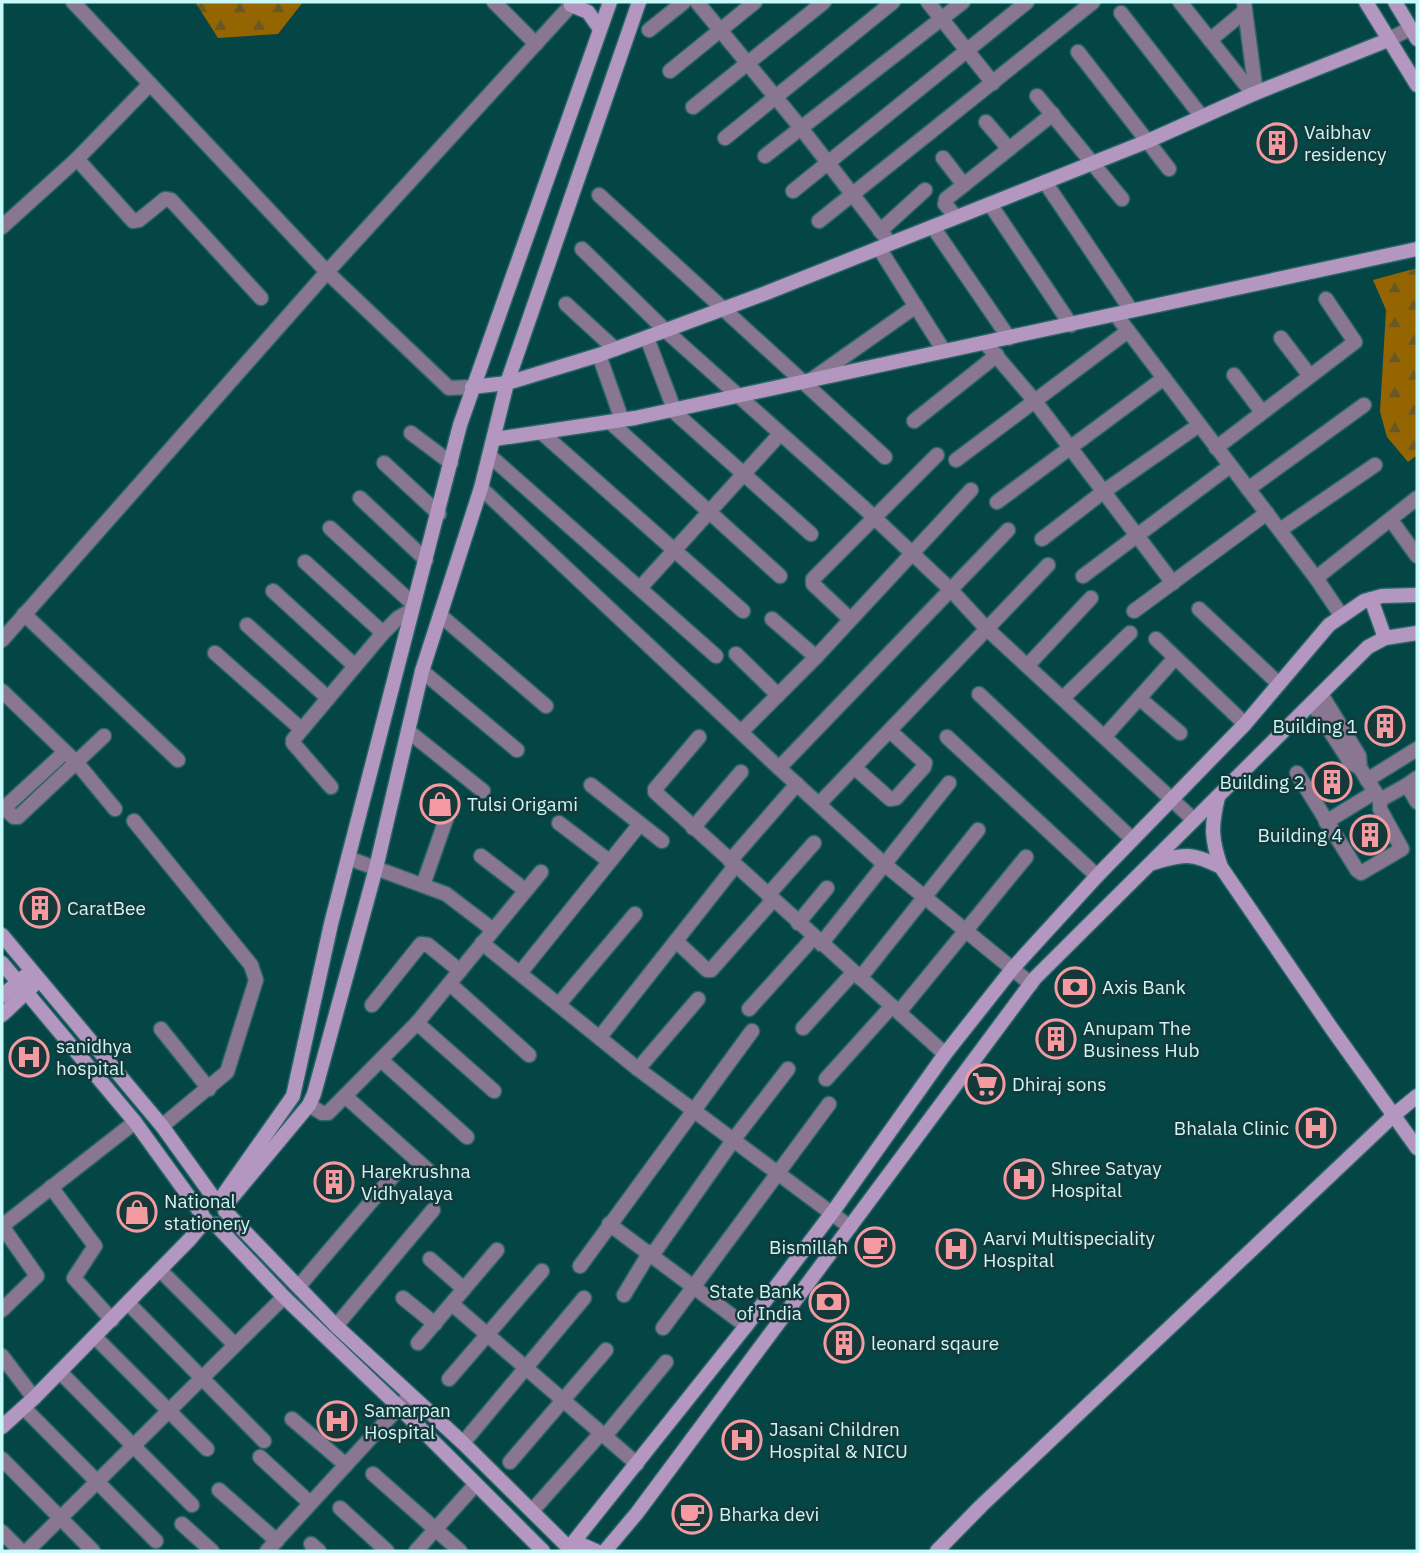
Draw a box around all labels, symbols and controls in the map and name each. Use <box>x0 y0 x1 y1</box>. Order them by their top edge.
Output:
place label: Vaibhav residency <box>1304 120 1387 166</box>
building icon: Vaibhav residency <box>1256 122 1298 164</box>
building icon: Building 1 <box>1364 705 1406 747</box>
place label: Building 1 <box>1272 714 1358 738</box>
building icon: Building 2 <box>1311 761 1353 803</box>
place label: Building 2 <box>1219 770 1305 794</box>
shop icon: Tulsi Origami <box>419 783 461 825</box>
place label: Tulsi Origami <box>467 792 578 816</box>
building icon: Building 4 <box>1349 814 1391 856</box>
place label: Building 4 <box>1257 823 1343 847</box>
building icon: CaratBee <box>19 887 61 929</box>
place label: CaratBee <box>67 896 146 920</box>
bank icon: Axis Bank <box>1054 966 1096 1008</box>
place label: Axis Bank <box>1102 975 1186 999</box>
place label: Anupam The Business Hub <box>1083 1016 1200 1062</box>
building icon: Anupam The Business Hub <box>1035 1018 1077 1060</box>
place label: sanidhya hospital <box>56 1034 132 1080</box>
hospital icon: sanidhya hospital <box>8 1036 50 1078</box>
supermarket icon: Dhiraj sons <box>964 1063 1006 1105</box>
place label: Dhiraj sons <box>1012 1072 1107 1096</box>
hospital icon: Bhalala Clinic <box>1295 1107 1337 1149</box>
place label: Bhalala Clinic <box>1174 1116 1289 1140</box>
place label: Shree Satyay Hospital <box>1051 1156 1162 1202</box>
hospital icon: Shree Satyay Hospital <box>1003 1158 1045 1200</box>
place label: Harekrushna Vidhyalaya <box>361 1159 471 1205</box>
building icon: Harekrushna Vidhyalaya <box>313 1161 355 1203</box>
place label: National stationery <box>164 1189 250 1235</box>
shop icon: National stationery <box>116 1191 158 1233</box>
cafe icon: Bismillah <box>854 1226 896 1268</box>
place label: Aarvi Multispeciality Hospital <box>983 1226 1156 1272</box>
hospital icon: Aarvi Multispeciality Hospital <box>935 1228 977 1270</box>
place label: Bismillah <box>769 1235 848 1259</box>
place label: State Bank of India <box>709 1279 802 1325</box>
bank icon: State Bank of India <box>808 1281 850 1323</box>
building icon: leonard sqaure <box>823 1322 865 1364</box>
place label: leonard sqaure <box>871 1331 999 1355</box>
place label: Samarpan Hospital <box>364 1398 451 1444</box>
hospital icon: Samarpan Hospital <box>316 1400 358 1442</box>
place label: Jasani Children Hospital & NICU <box>769 1417 908 1463</box>
hospital icon: Jasani Children Hospital & NICU <box>721 1419 763 1461</box>
cafe icon: Bharka devi <box>671 1493 713 1535</box>
place label: Bharka devi <box>719 1502 819 1526</box>

